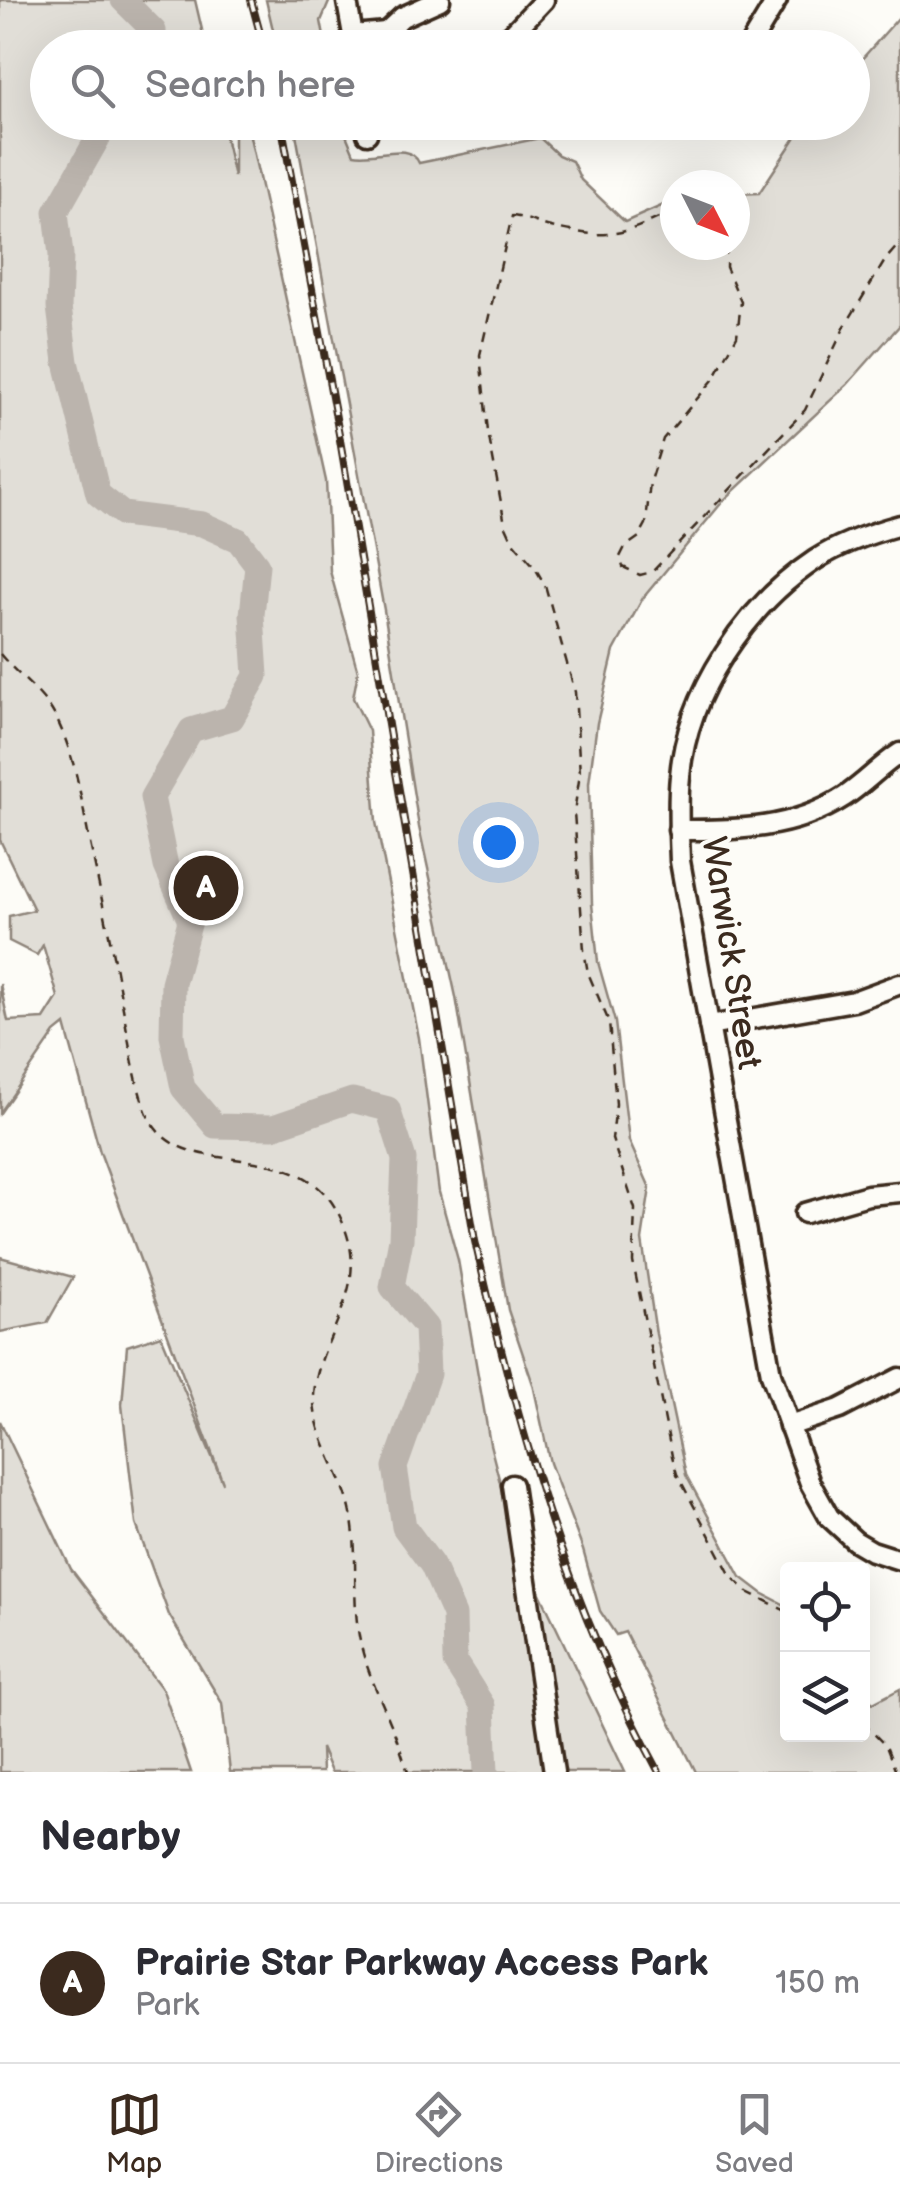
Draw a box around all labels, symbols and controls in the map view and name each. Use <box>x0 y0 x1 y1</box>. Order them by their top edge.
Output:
search box <box>30 30 870 140</box>
icon: search <box>65 58 120 113</box>
text: Search here <box>145 63 356 108</box>
north arrow <box>660 170 750 260</box>
your location <box>473 817 524 868</box>
street label: Warwick Street <box>691 834 771 1073</box>
pin: A <box>174 850 238 926</box>
map controls <box>780 1562 870 1742</box>
button: locate <box>780 1562 870 1652</box>
button: layers <box>780 1652 870 1742</box>
text: Nearby <box>40 1812 180 1863</box>
text: Prairie Star Parkway Access Park <box>135 1941 708 1986</box>
text: A <box>63 1964 82 2003</box>
text: 150 m <box>775 1964 860 2003</box>
text: Park <box>135 1986 199 2025</box>
tab: Map <box>106 2087 162 2180</box>
tab: Directions <box>374 2087 503 2180</box>
tab: Saved <box>715 2087 794 2180</box>

